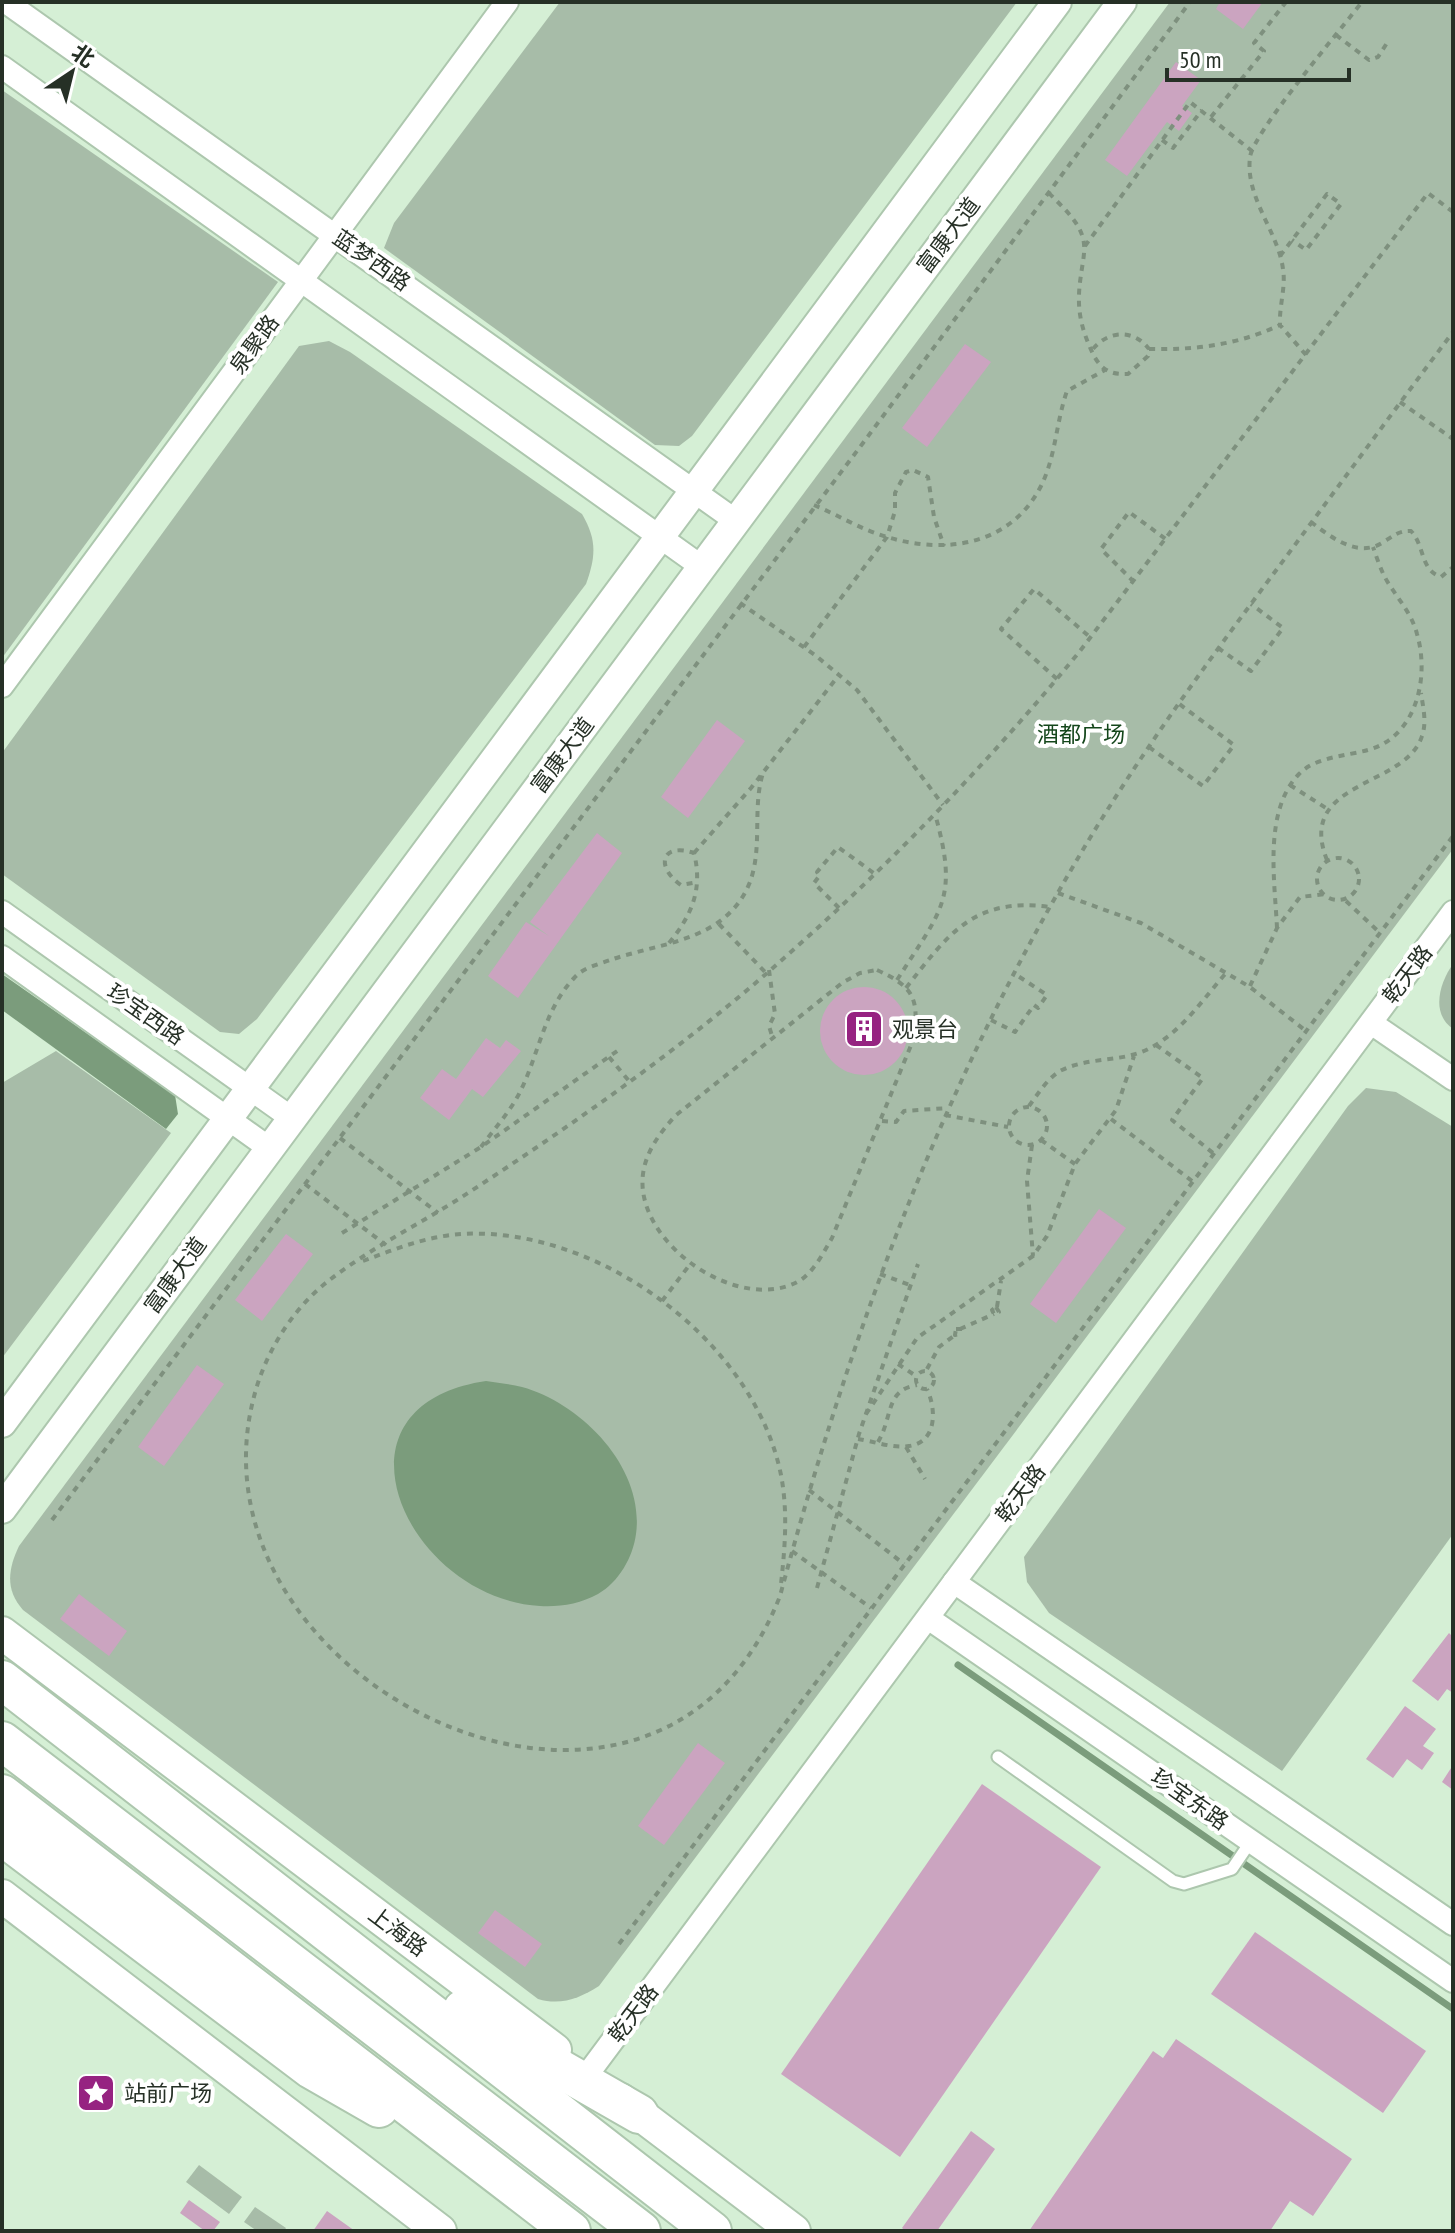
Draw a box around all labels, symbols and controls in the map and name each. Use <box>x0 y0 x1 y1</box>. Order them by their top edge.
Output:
north arrow <box>32 32 112 112</box>
scale bar <box>1167 32 1349 82</box>
text: 北 <box>66 38 101 73</box>
text: 50 m <box>1179 44 1221 75</box>
street label: 富康大道 <box>910 191 986 279</box>
street label: 蓝梦西路 <box>328 223 416 297</box>
street label: 泉聚路 <box>223 309 285 379</box>
street label: 富康大道 <box>524 711 600 799</box>
park label: 酒都广场 <box>1037 720 1125 748</box>
street label: 乾天路 <box>1376 939 1438 1009</box>
street label: 珍宝西路 <box>102 977 190 1051</box>
building icon: 观景台 <box>843 1008 885 1050</box>
place label: 观景台 <box>892 1015 958 1043</box>
street label: 富康大道 <box>138 1231 212 1319</box>
street label: 乾天路 <box>989 1458 1051 1528</box>
street label: 珍宝东路 <box>1146 1762 1234 1836</box>
street label: 上海路 <box>363 1900 433 1962</box>
street label: 乾天路 <box>602 1978 664 2048</box>
place icon: 站前广场 <box>75 2072 117 2114</box>
place label: 站前广场 <box>124 2079 212 2107</box>

